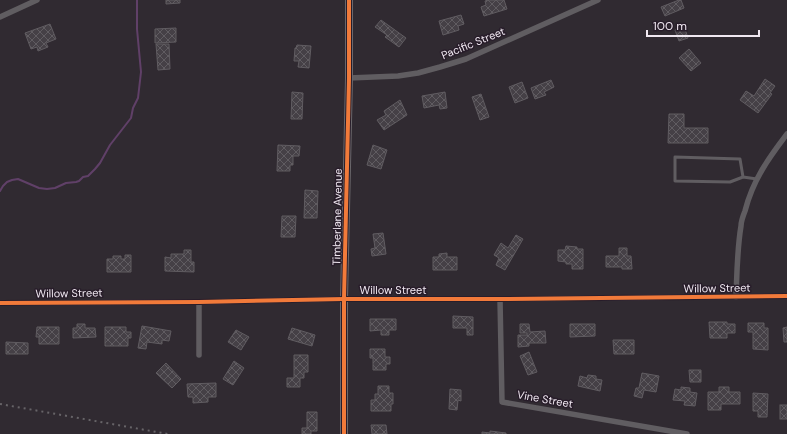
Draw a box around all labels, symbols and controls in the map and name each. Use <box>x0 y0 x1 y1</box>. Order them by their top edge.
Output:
scale bar <box>647 12 759 38</box>
text: 100 m <box>653 18 687 34</box>
street label: Pacific Street <box>439 24 507 62</box>
street label: Timberlane Avenue <box>329 168 345 266</box>
street label: Willow Street <box>683 280 751 296</box>
street label: Willow Street <box>359 283 427 297</box>
street label: Willow Street <box>35 285 103 301</box>
street label: Vine Street <box>516 387 574 411</box>

